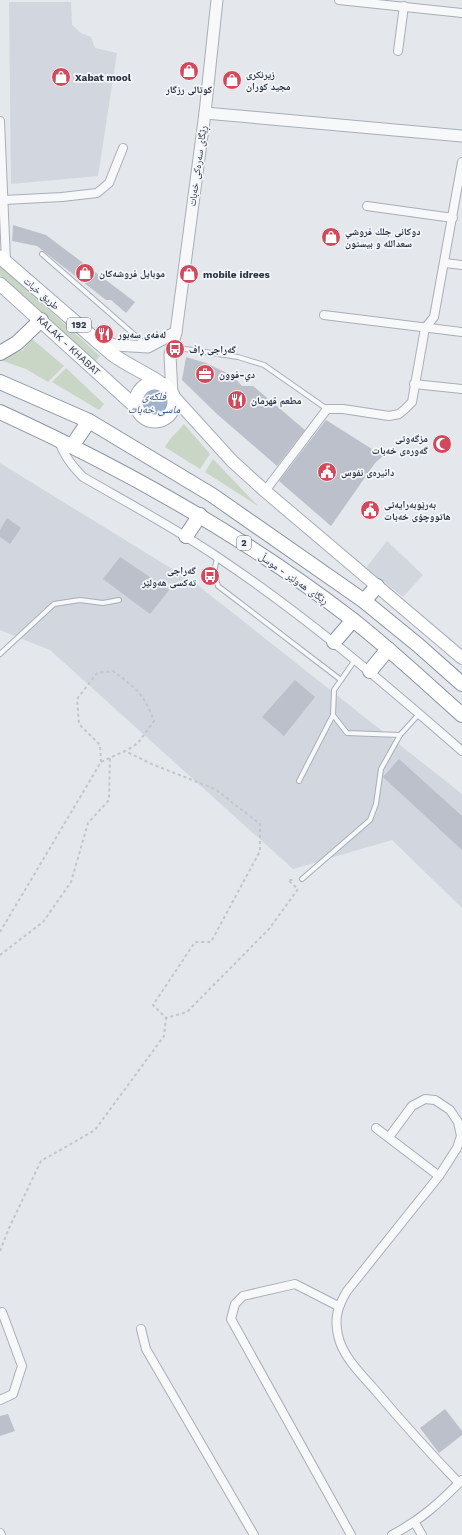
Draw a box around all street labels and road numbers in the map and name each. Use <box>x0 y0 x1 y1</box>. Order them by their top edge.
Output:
street label: ڕێگای سەرەکی خەبات <box>186 125 211 207</box>
street label: طريق خبات <box>21 275 62 313</box>
street label: KALAK - KHABAT <box>35 313 103 378</box>
road number: 192 <box>67 318 91 332</box>
road number: 2 <box>237 536 251 550</box>
street label: ڕێگای هەولێر - موسڵ <box>256 550 331 608</box>

